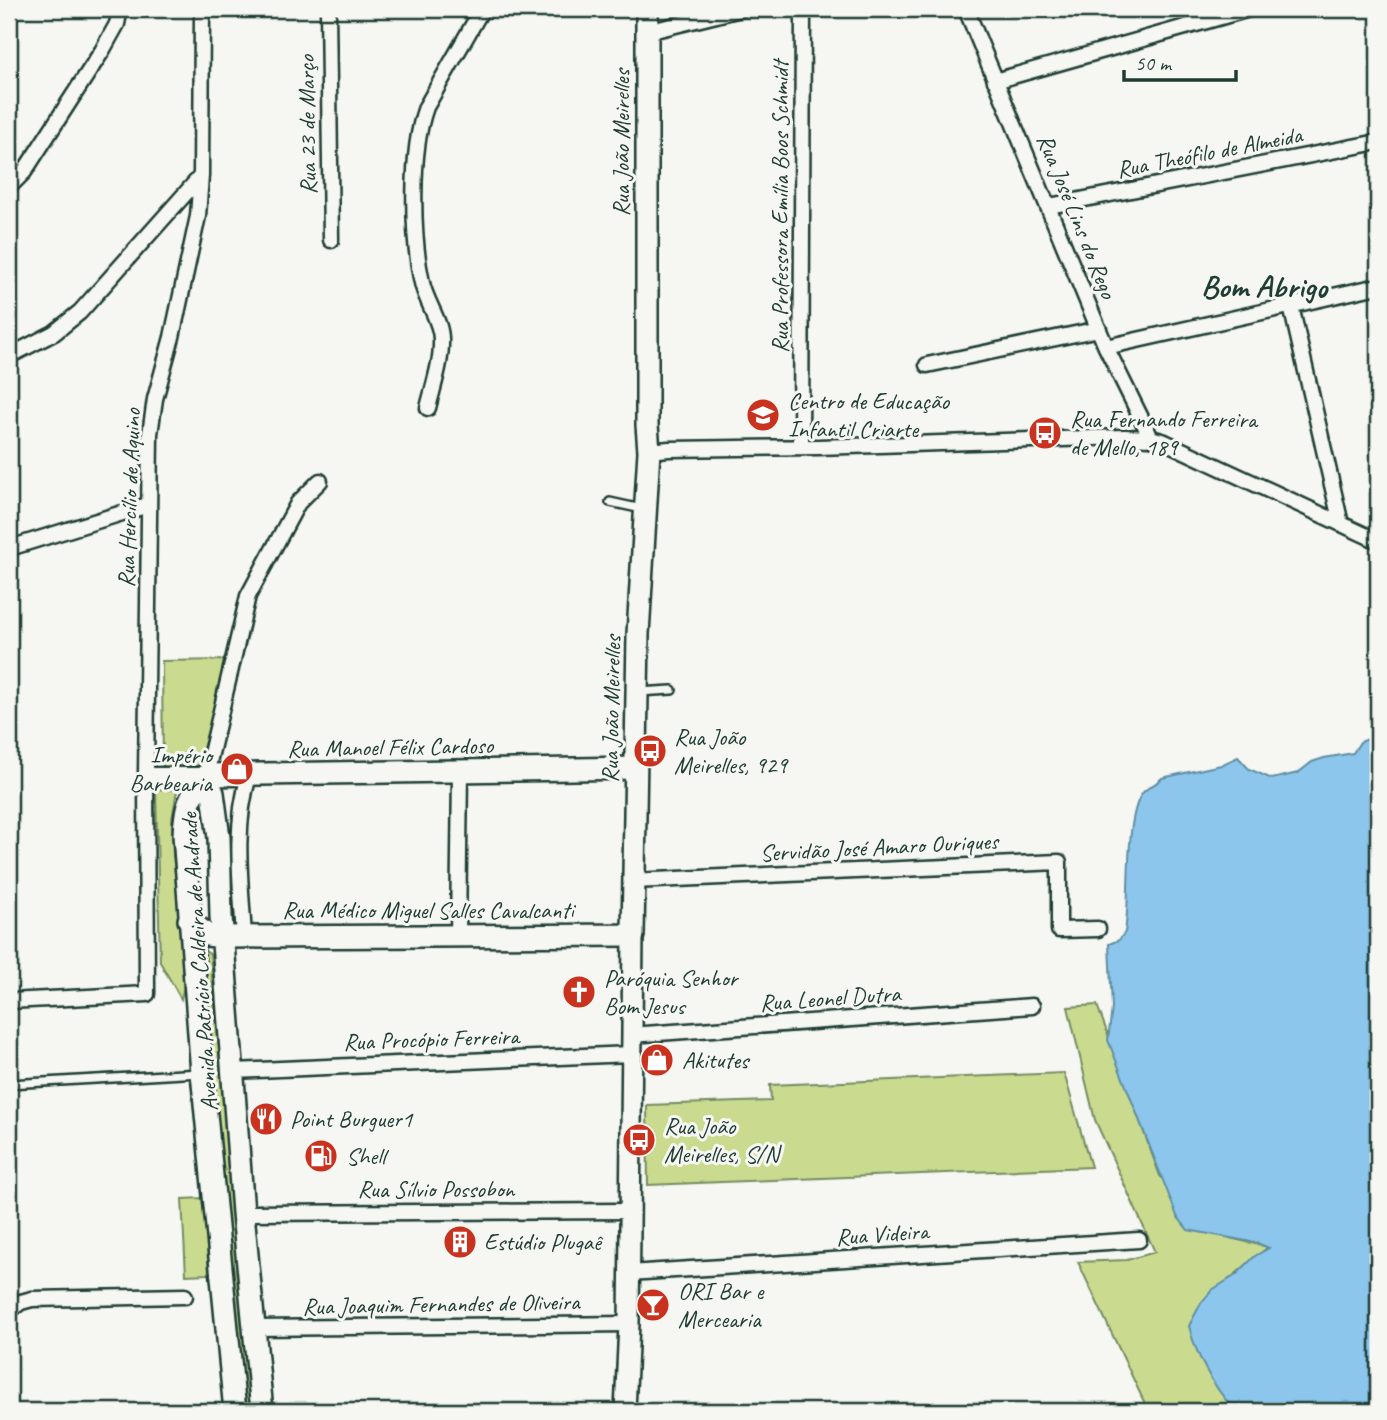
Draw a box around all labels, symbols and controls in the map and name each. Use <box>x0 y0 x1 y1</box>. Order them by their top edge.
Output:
scale bar <box>1124 38 1236 82</box>
text: 50 m <box>1135 50 1173 76</box>
street label: Rua 23 de Março <box>291 53 323 195</box>
street label: Rua Professora Emília Boos Schmidt <box>765 58 795 353</box>
street label: Rua João Meirelles <box>606 67 636 217</box>
street label: Rua Theófilo de Almeida <box>1114 119 1306 185</box>
street label: Rua José Lins do Rego <box>1030 129 1124 304</box>
district label: Bom Abrigo <box>1201 266 1329 307</box>
place label: Centro de Educação Infantil Criarte <box>788 386 950 444</box>
school or university icon: Centro de Educação Infantil Criarte <box>744 396 782 434</box>
place label: Rua Fernando Ferreira de Mello, 189 <box>1070 404 1259 462</box>
street label: Rua Hercílio de Aquino <box>111 407 147 588</box>
bus stop icon: Rua Fernando Ferreira de Mello, 189 <box>1026 414 1064 452</box>
street label: Rua João Meirelles <box>595 632 627 783</box>
place label: Rua João Meirelles, 929 <box>674 722 789 780</box>
street label: Rua Manoel Félix Cardoso <box>287 730 495 764</box>
bus stop icon: Rua João Meirelles, 929 <box>631 732 669 770</box>
place label: Império Barbearia <box>130 740 215 798</box>
shop icon: Império Barbearia <box>218 750 256 788</box>
street label: Avenida Patrício Caldeira de Andrade <box>173 810 224 1112</box>
street label: Servidão José Amaro Ouriques <box>759 826 1001 868</box>
street label: Rua Médico Miguel Salles Cavalcanti <box>282 895 576 925</box>
place label: Paróquia Senhor Bom Jesus <box>604 963 740 1021</box>
church icon: Paróquia Senhor Bom Jesus <box>560 973 598 1011</box>
street label: Rua Leonel Dutra <box>759 978 903 1018</box>
street label: Rua Procópio Ferreira <box>343 1021 522 1057</box>
shop icon: Akitutes <box>638 1041 676 1079</box>
place label: Akitutes <box>682 1045 751 1075</box>
restaurant icon: Point Burguer1 <box>247 1100 285 1138</box>
place label: Point Burguer1 <box>290 1104 414 1134</box>
place label: Rua João Meirelles, S/N <box>664 1111 782 1169</box>
bus stop icon: Rua João Meirelles, S/N <box>620 1121 658 1159</box>
fuel station icon: Shell <box>302 1137 340 1175</box>
place label: Shell <box>346 1141 389 1171</box>
street label: Rua Sílvio Possobon <box>358 1174 516 1204</box>
street label: Rua Videira <box>835 1216 932 1252</box>
building icon: Estúdio Plugaê <box>441 1223 479 1261</box>
place label: Estúdio Plugaê <box>484 1227 604 1257</box>
place label: ORI Bar e Mercearia <box>678 1276 765 1334</box>
bar icon: ORI Bar e Mercearia <box>634 1286 672 1324</box>
street label: Rua Joaquim Fernandes de Oliveira <box>302 1287 581 1321</box>

